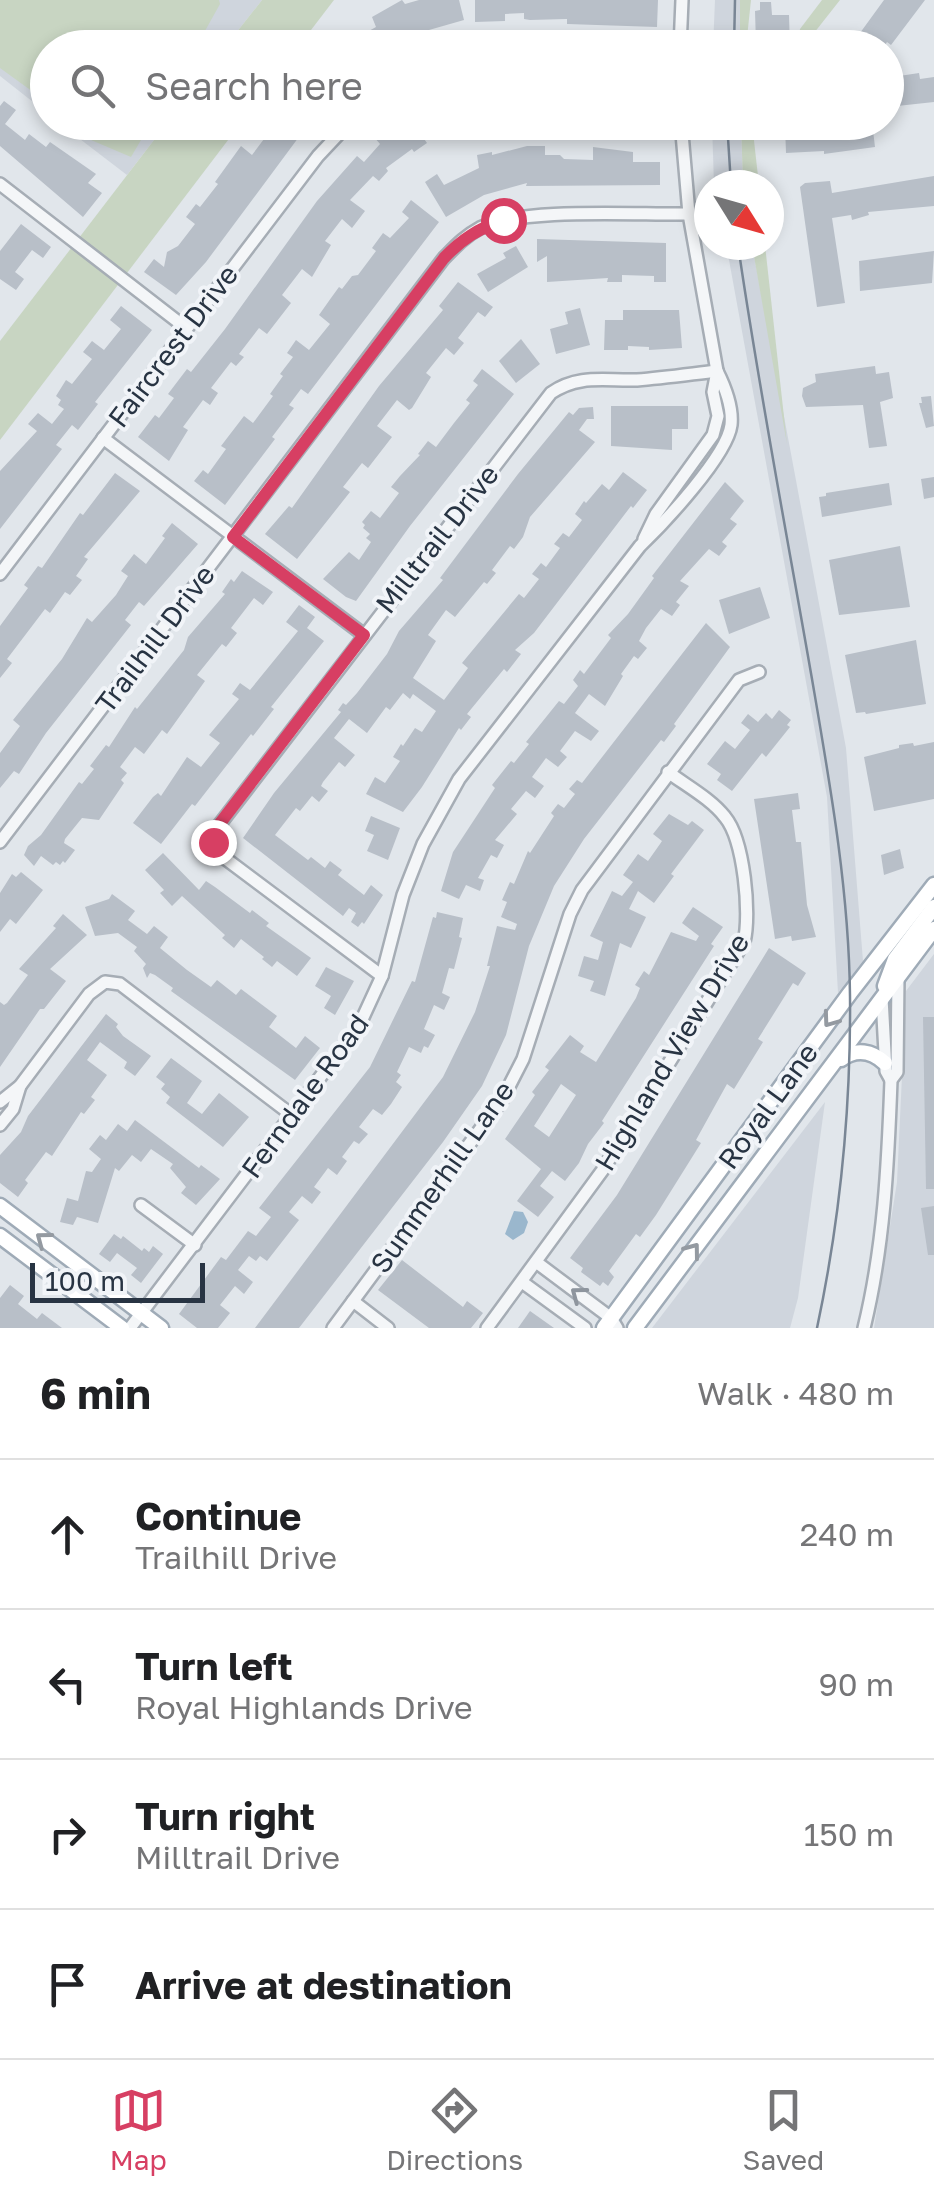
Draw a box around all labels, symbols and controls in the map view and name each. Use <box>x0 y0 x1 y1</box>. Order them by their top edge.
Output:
search box <box>30 30 904 140</box>
icon: search <box>65 58 120 113</box>
text: Search here <box>145 63 363 108</box>
north arrow <box>694 170 784 260</box>
route start <box>481 198 527 244</box>
street label: Faircrest Drive <box>101 258 244 433</box>
street label: Milltrail Drive <box>368 458 505 620</box>
street label: Trailhill Drive <box>88 558 221 719</box>
route end <box>191 820 237 866</box>
street label: Highland View Drive <box>588 927 755 1176</box>
street label: Ferndale Road <box>234 1007 375 1184</box>
one-way arrow <box>824 1009 843 1028</box>
street label: Royal Lane <box>711 1036 824 1175</box>
street label: Summerhill Lane <box>363 1074 520 1279</box>
one-way arrow <box>36 1233 54 1250</box>
one-way arrow <box>682 1243 699 1261</box>
scale bar <box>30 1258 205 1302</box>
text: 100 m <box>45 1264 125 1297</box>
one-way arrow <box>571 1288 589 1305</box>
text: 6 min <box>40 1368 151 1418</box>
text: Walk · 480 m <box>697 1374 894 1412</box>
text: Continue <box>135 1493 301 1538</box>
icon: ahead <box>40 1507 95 1562</box>
text: 240 m <box>800 1515 894 1553</box>
text: Trailhill Drive <box>135 1538 337 1576</box>
text: Turn left <box>135 1643 293 1688</box>
icon: left <box>40 1657 95 1712</box>
text: 90 m <box>818 1665 894 1703</box>
text: Royal Highlands Drive <box>135 1688 472 1726</box>
text: Turn right <box>135 1793 315 1838</box>
icon: right <box>40 1807 95 1862</box>
text: 150 m <box>804 1815 894 1853</box>
text: Milltrail Drive <box>135 1838 340 1876</box>
icon: arrive <box>40 1957 95 2012</box>
text: Arrive at destination <box>135 1962 512 2007</box>
tab: Map <box>110 2083 167 2176</box>
tab: Directions <box>386 2083 523 2176</box>
tab: Saved <box>742 2083 824 2176</box>

